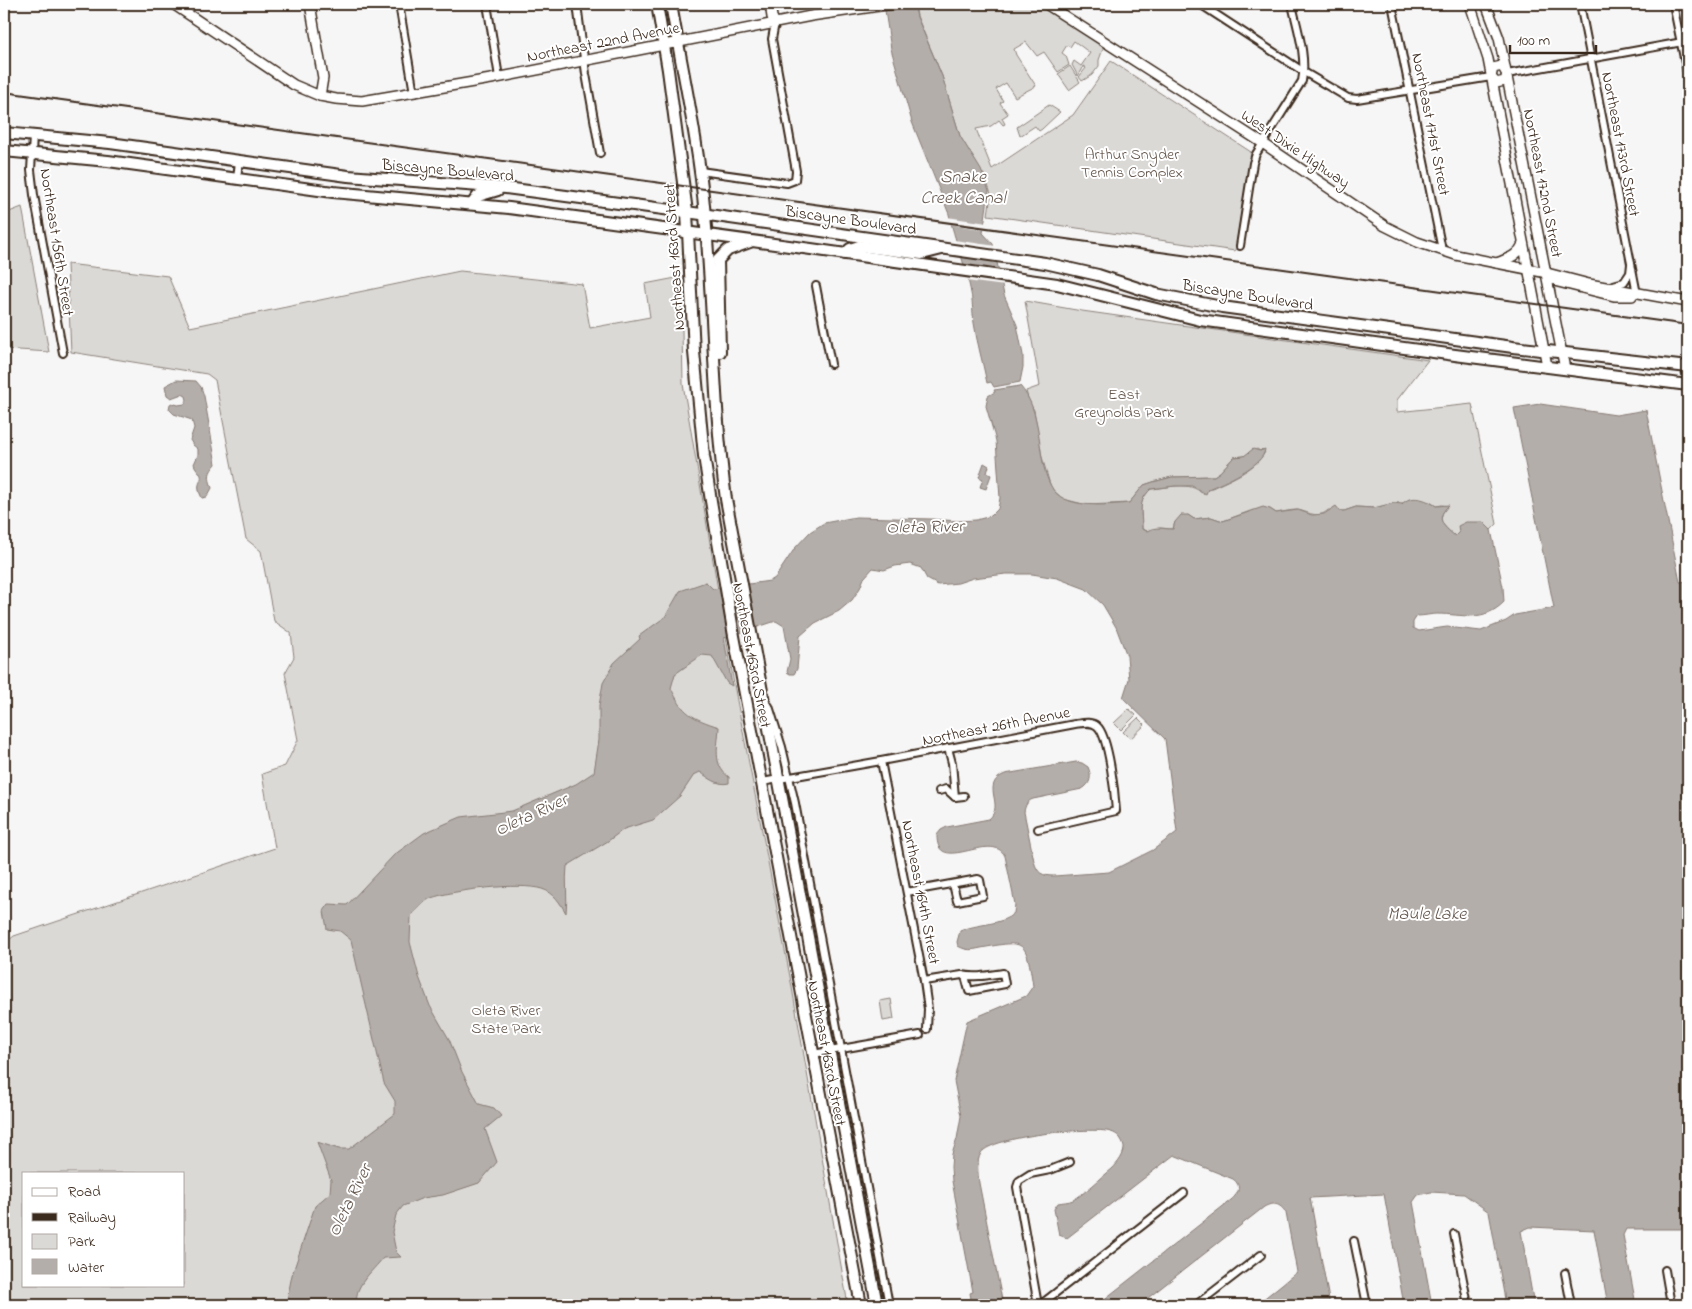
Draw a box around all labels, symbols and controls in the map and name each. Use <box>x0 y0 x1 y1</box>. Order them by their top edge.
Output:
street label: Northeast 22nd Avenue <box>525 16 683 70</box>
scale bar <box>1510 22 1596 54</box>
text: 100 m <box>1517 30 1550 52</box>
street label: Northeast 171st Street <box>1404 51 1456 198</box>
street label: Northeast 173rd Street <box>1594 70 1646 219</box>
street label: West Dixie Highway <box>1235 104 1354 195</box>
street label: Northeast 172nd Street <box>1516 107 1568 261</box>
park label: Arthur Snyder Tennis Complex <box>1081 143 1183 185</box>
street label: Biscayne Boulevard <box>380 153 515 189</box>
water label: Snake Creek Canal <box>920 165 1008 212</box>
street label: Northeast 156th Street <box>33 167 80 318</box>
street label: Northeast 163rd Street <box>658 182 692 331</box>
street label: Biscayne Boulevard <box>783 200 918 242</box>
street label: Biscayne Boulevard <box>1179 274 1315 318</box>
park label: East Greynolds Park <box>1074 383 1175 425</box>
water label: Oleta River <box>886 514 966 542</box>
street label: Northeast 163rd Street <box>725 581 777 731</box>
street label: Northeast 26th Avenue <box>920 701 1073 753</box>
water label: Oleta River <box>491 787 575 844</box>
street label: Northeast 164th Street <box>894 818 946 967</box>
water label: Maule Lake <box>1388 902 1467 928</box>
street label: Northeast 163rd Street <box>800 979 852 1129</box>
park label: Oleta River State Park <box>471 999 542 1041</box>
water label: Oleta River <box>322 1158 381 1241</box>
legend <box>22 1172 185 1286</box>
text: Road <box>68 1181 101 1203</box>
text: Railway <box>68 1207 116 1230</box>
text: Park <box>68 1231 96 1253</box>
text: Water <box>68 1257 104 1279</box>

